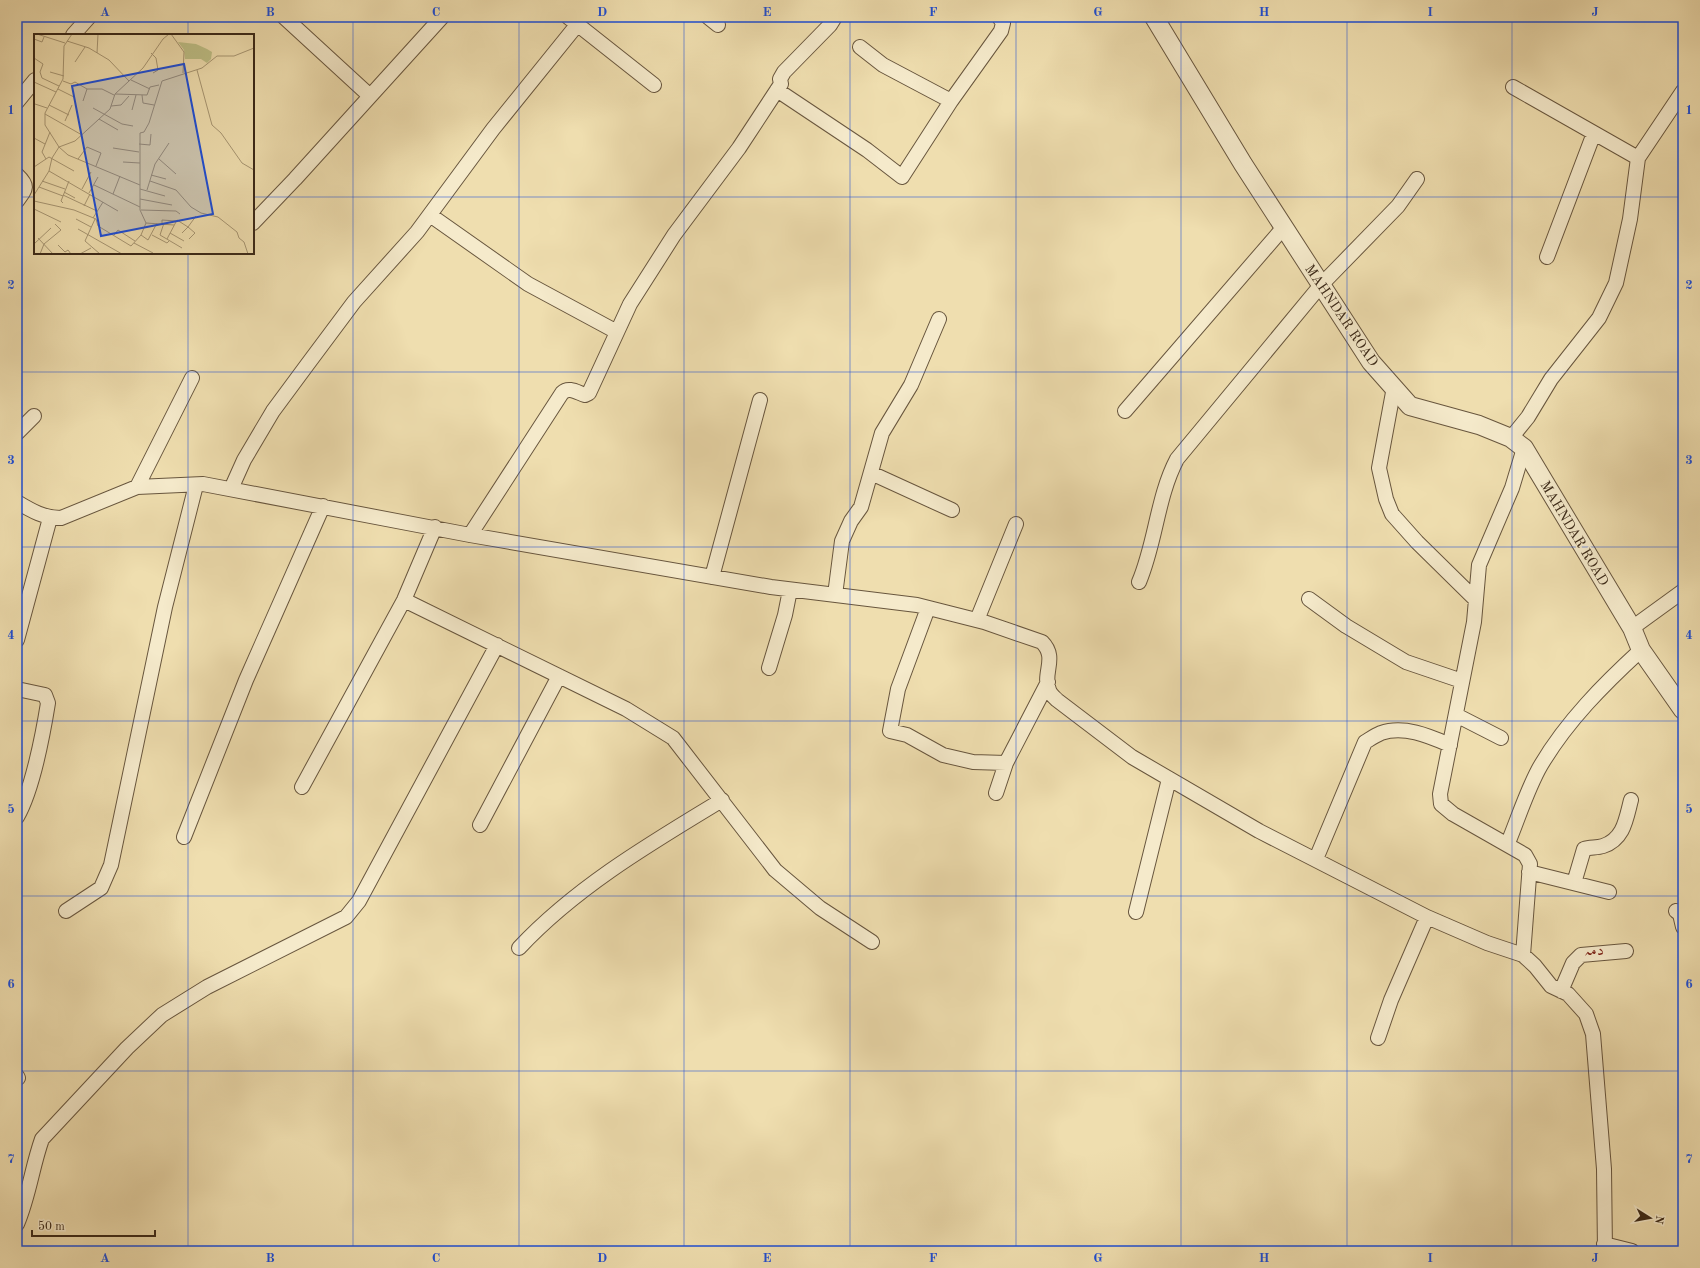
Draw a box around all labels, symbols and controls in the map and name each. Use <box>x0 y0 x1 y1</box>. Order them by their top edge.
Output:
text: A <box>100 6 110 19</box>
text: B <box>265 6 275 19</box>
text: C <box>432 6 440 19</box>
text: D <box>597 6 607 19</box>
text: E <box>763 6 772 19</box>
text: F <box>929 6 938 19</box>
text: G <box>1093 6 1103 19</box>
text: H <box>1259 6 1270 19</box>
text: I <box>1427 6 1433 19</box>
text: J <box>1591 6 1599 19</box>
inset map <box>34 34 254 254</box>
text: 1 <box>7 104 15 117</box>
text: 1 <box>1685 104 1693 117</box>
street label: MAHNDAR ROAD <box>1302 262 1380 369</box>
text: 2 <box>7 279 15 292</box>
text: 2 <box>1685 279 1693 292</box>
text: 3 <box>7 454 15 467</box>
text: 3 <box>1685 454 1693 467</box>
street label: MAHNDAR ROAD <box>1537 479 1611 588</box>
text: 4 <box>7 629 15 642</box>
text: 4 <box>1685 629 1693 642</box>
text: 5 <box>7 803 15 816</box>
text: 5 <box>1685 803 1693 816</box>
district label: دمہ <box>1584 943 1604 959</box>
text: 6 <box>7 978 15 991</box>
text: 6 <box>1685 978 1693 991</box>
text: 7 <box>7 1153 15 1166</box>
text: 7 <box>1685 1153 1693 1166</box>
north arrow <box>1630 1198 1670 1238</box>
scale bar <box>32 1212 155 1238</box>
text: N <box>1652 1214 1665 1225</box>
text: 50 m <box>38 1220 65 1233</box>
text: A <box>100 1252 110 1265</box>
text: B <box>265 1252 275 1265</box>
text: C <box>432 1252 440 1265</box>
text: D <box>597 1252 607 1265</box>
text: E <box>763 1252 772 1265</box>
text: F <box>929 1252 938 1265</box>
text: G <box>1093 1252 1103 1265</box>
text: H <box>1259 1252 1270 1265</box>
text: I <box>1427 1252 1433 1265</box>
text: J <box>1591 1252 1599 1265</box>

